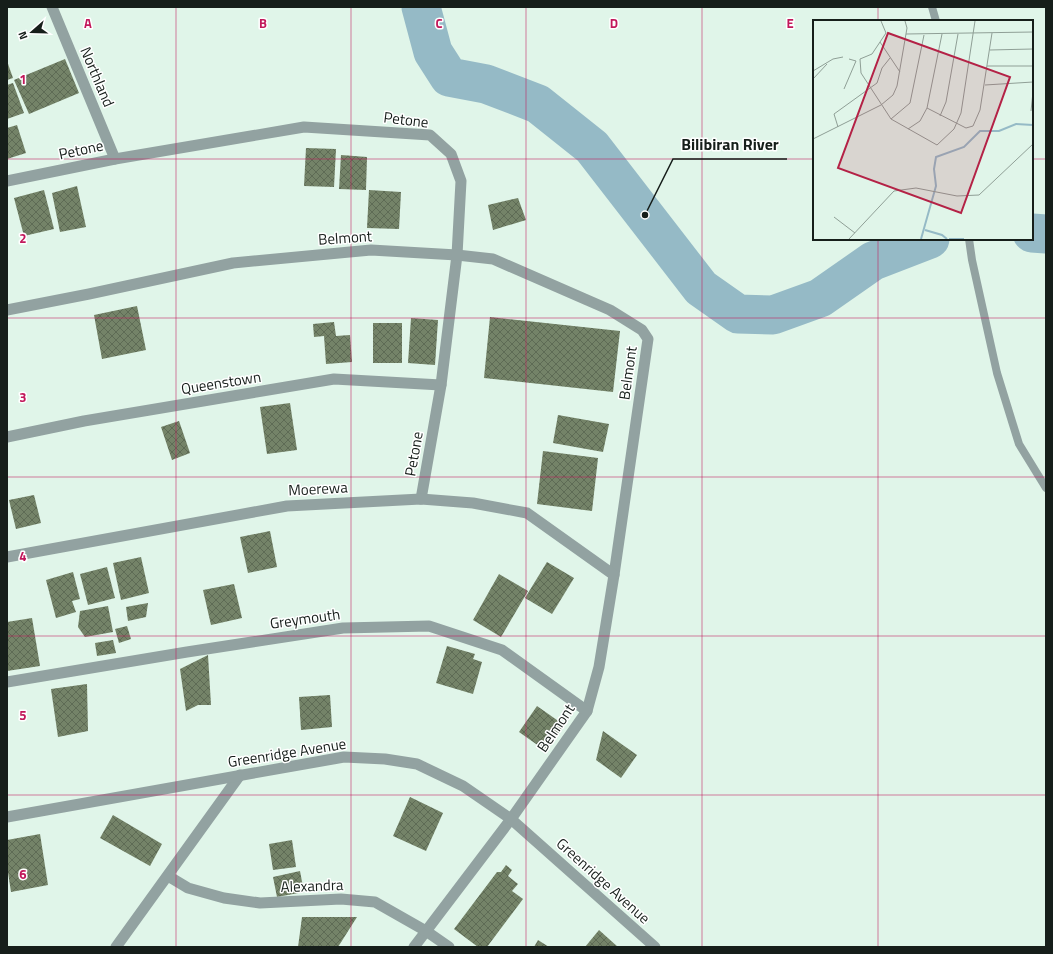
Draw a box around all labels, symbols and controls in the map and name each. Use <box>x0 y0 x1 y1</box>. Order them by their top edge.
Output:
north arrow <box>12 12 52 52</box>
text: A <box>84 13 92 33</box>
text: B <box>259 13 267 33</box>
text: C <box>435 13 443 33</box>
text: D <box>610 13 618 33</box>
text: E <box>786 13 794 33</box>
inset map <box>813 20 1033 240</box>
text: N <box>14 29 31 42</box>
street label: Northland <box>74 43 120 111</box>
text: 1 <box>19 69 27 89</box>
street label: Petone <box>382 105 430 134</box>
callout: Bilibiran River <box>673 131 787 159</box>
text: Bilibiran River <box>681 132 779 156</box>
street label: Petone <box>56 134 105 165</box>
street label: Belmont <box>317 224 373 251</box>
text: 2 <box>19 228 27 248</box>
street label: Belmont <box>612 344 643 401</box>
street label: Queenstown <box>179 365 263 400</box>
text: 3 <box>19 387 27 407</box>
street label: Petone <box>398 430 429 478</box>
street label: Moerewa <box>288 475 349 502</box>
text: 4 <box>19 546 27 566</box>
street label: Greymouth <box>268 602 342 635</box>
street label: Belmont <box>531 698 581 757</box>
text: 5 <box>19 705 27 725</box>
street label: Greenridge Avenue <box>226 732 348 773</box>
street label: Greenridge Avenue <box>551 832 655 929</box>
text: 6 <box>19 864 27 884</box>
street label: Alexandra <box>280 873 344 898</box>

